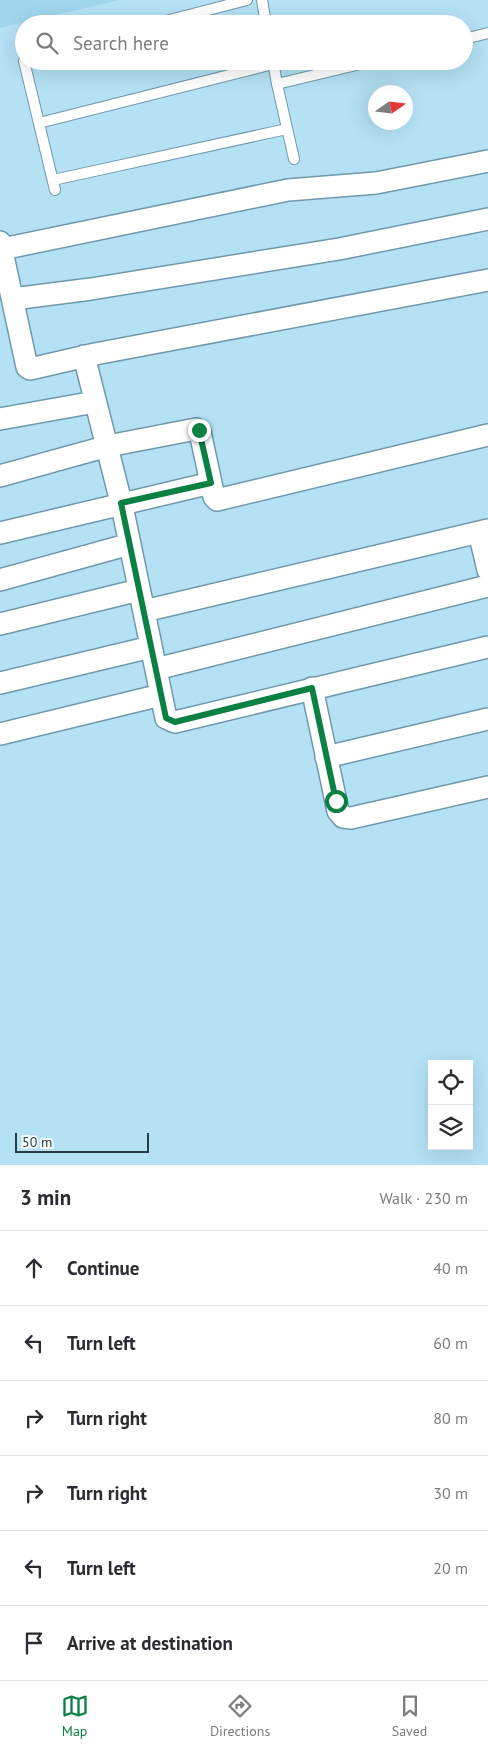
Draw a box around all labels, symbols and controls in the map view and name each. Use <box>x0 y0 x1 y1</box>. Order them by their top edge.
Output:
search box <box>15 15 473 70</box>
icon: search <box>33 29 61 57</box>
text: Search here <box>73 31 169 55</box>
north arrow <box>368 85 413 130</box>
route end <box>188 419 211 442</box>
route start <box>325 790 348 813</box>
map controls <box>428 1060 473 1150</box>
button: locate <box>428 1060 473 1105</box>
button: layers <box>428 1105 473 1150</box>
scale bar <box>15 1130 149 1153</box>
text: 50 m <box>22 1133 52 1151</box>
text: 3 min <box>20 1184 71 1211</box>
text: Walk · 230 m <box>379 1188 468 1208</box>
icon: ahead <box>20 1254 48 1282</box>
text: Continue <box>67 1256 139 1280</box>
text: 40 m <box>433 1258 468 1278</box>
icon: left <box>20 1329 48 1357</box>
text: Turn left <box>67 1331 136 1355</box>
text: 60 m <box>433 1333 468 1353</box>
icon: right <box>20 1404 48 1432</box>
text: Turn right <box>67 1406 147 1430</box>
text: 80 m <box>433 1408 468 1428</box>
icon: right <box>20 1479 48 1507</box>
text: Turn right <box>67 1481 147 1505</box>
text: 30 m <box>433 1483 468 1503</box>
icon: left <box>20 1554 48 1582</box>
text: Turn left <box>67 1556 136 1580</box>
text: 20 m <box>433 1558 468 1578</box>
icon: arrive <box>20 1629 48 1657</box>
text: Arrive at destination <box>67 1631 233 1655</box>
tab: Map <box>61 1692 89 1740</box>
tab: Directions <box>210 1692 270 1740</box>
tab: Saved <box>392 1692 427 1740</box>

